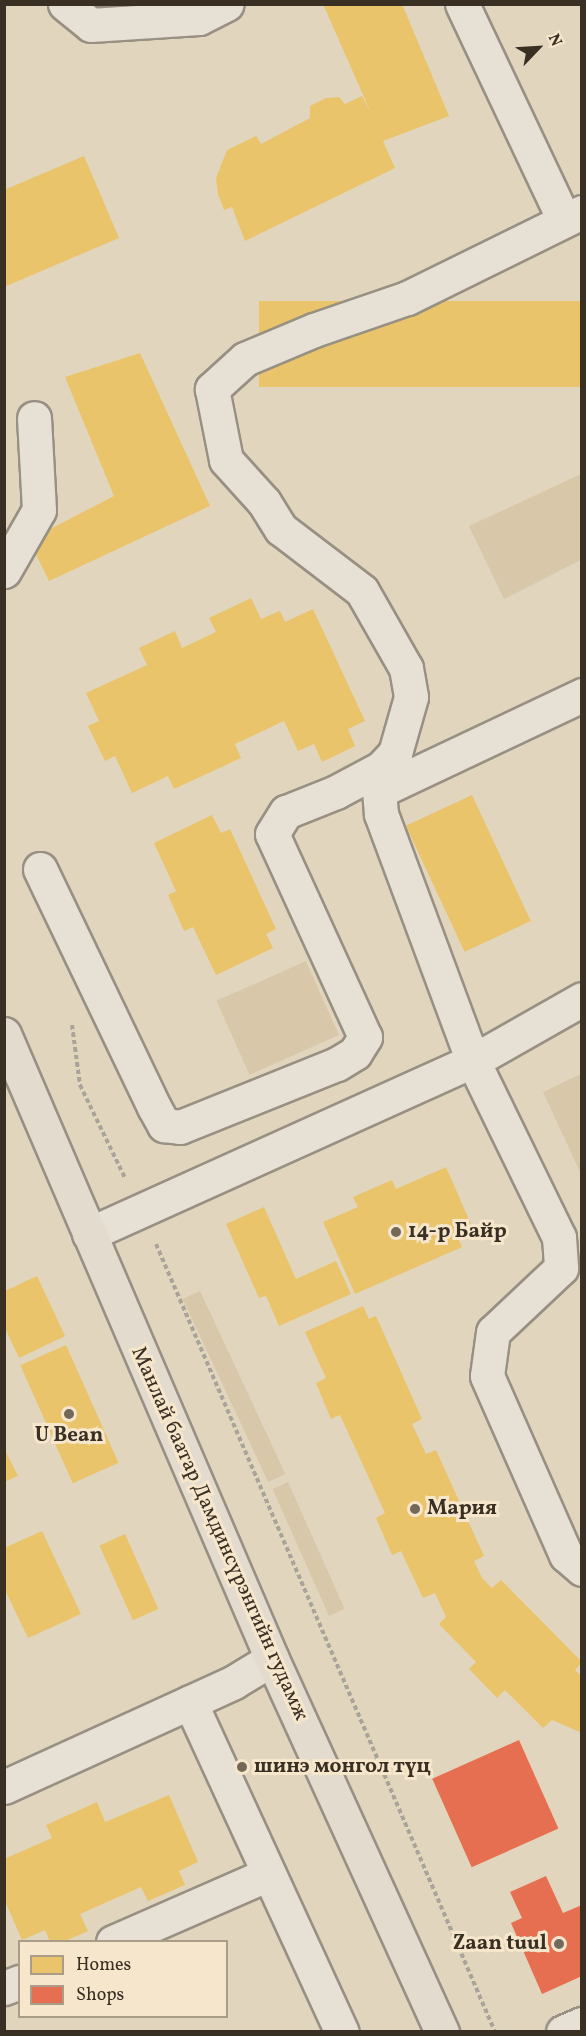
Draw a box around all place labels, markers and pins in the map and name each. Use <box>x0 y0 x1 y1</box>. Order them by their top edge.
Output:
place label: 14-р Байр <box>408 1219 507 1245</box>
marker: 14-р Байр <box>389 1225 403 1239</box>
marker: U Bean <box>62 1407 76 1421</box>
place label: U Bean <box>35 1423 103 1449</box>
place label: Мария <box>427 1496 497 1522</box>
marker: Мария <box>408 1502 422 1516</box>
place label: шинэ монгол түц <box>254 1754 431 1780</box>
marker: шинэ монгол түц <box>235 1760 249 1774</box>
place label: Zaan tuul <box>453 1931 547 1957</box>
marker: Zaan tuul <box>552 1937 566 1951</box>

